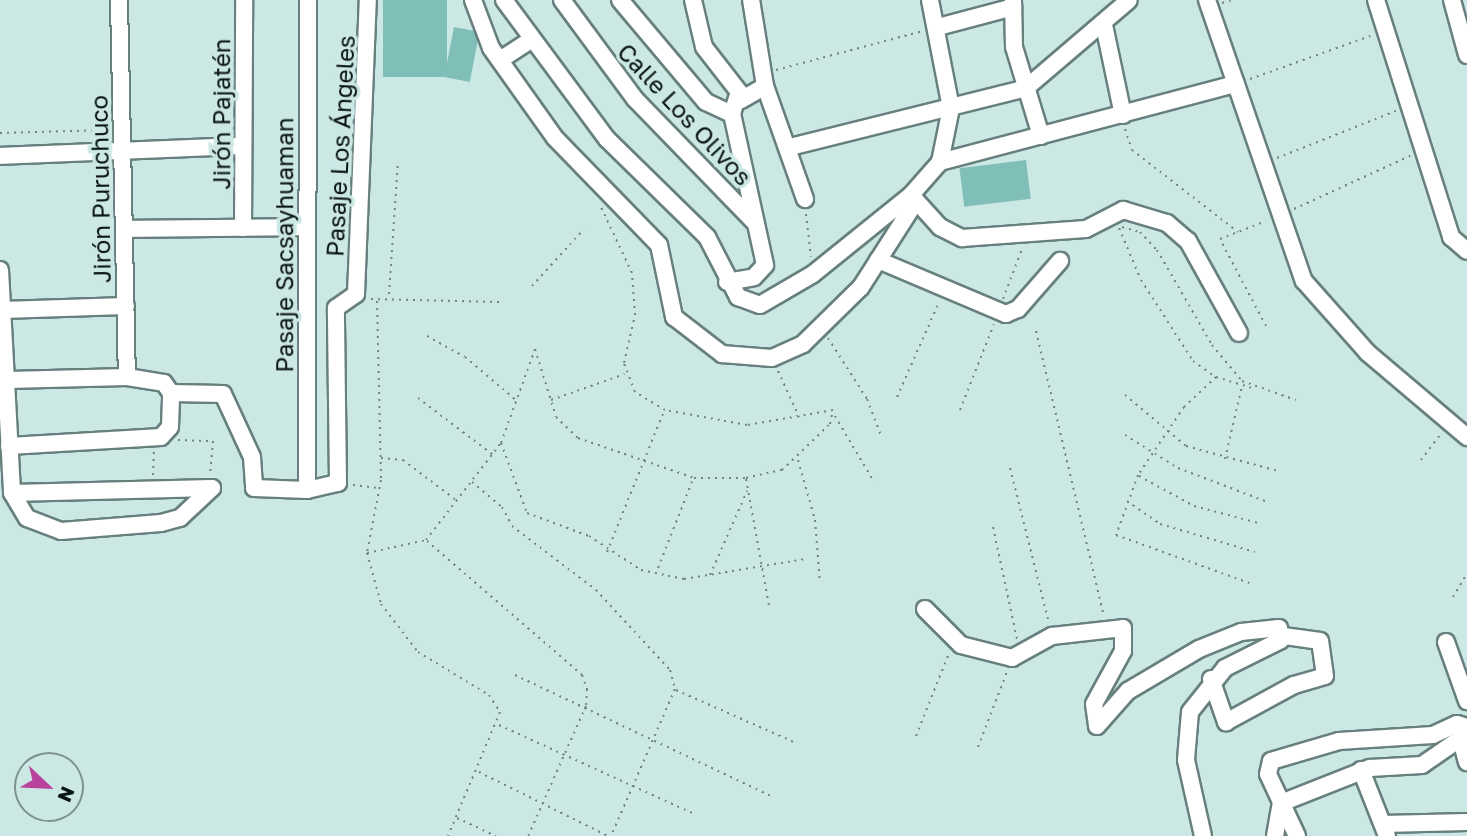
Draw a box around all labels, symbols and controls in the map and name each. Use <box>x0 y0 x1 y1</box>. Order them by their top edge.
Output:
street label: Pasaje Los Ángeles <box>320 34 360 258</box>
street label: Calle Los Olivos <box>612 37 758 191</box>
street label: Jirón Pajatén <box>207 38 235 190</box>
street label: Jirón Puruchuco <box>84 95 116 283</box>
street label: Pasaje Sacsayhuaman <box>270 117 298 373</box>
north arrow <box>14 752 84 822</box>
text: N <box>54 783 80 806</box>

